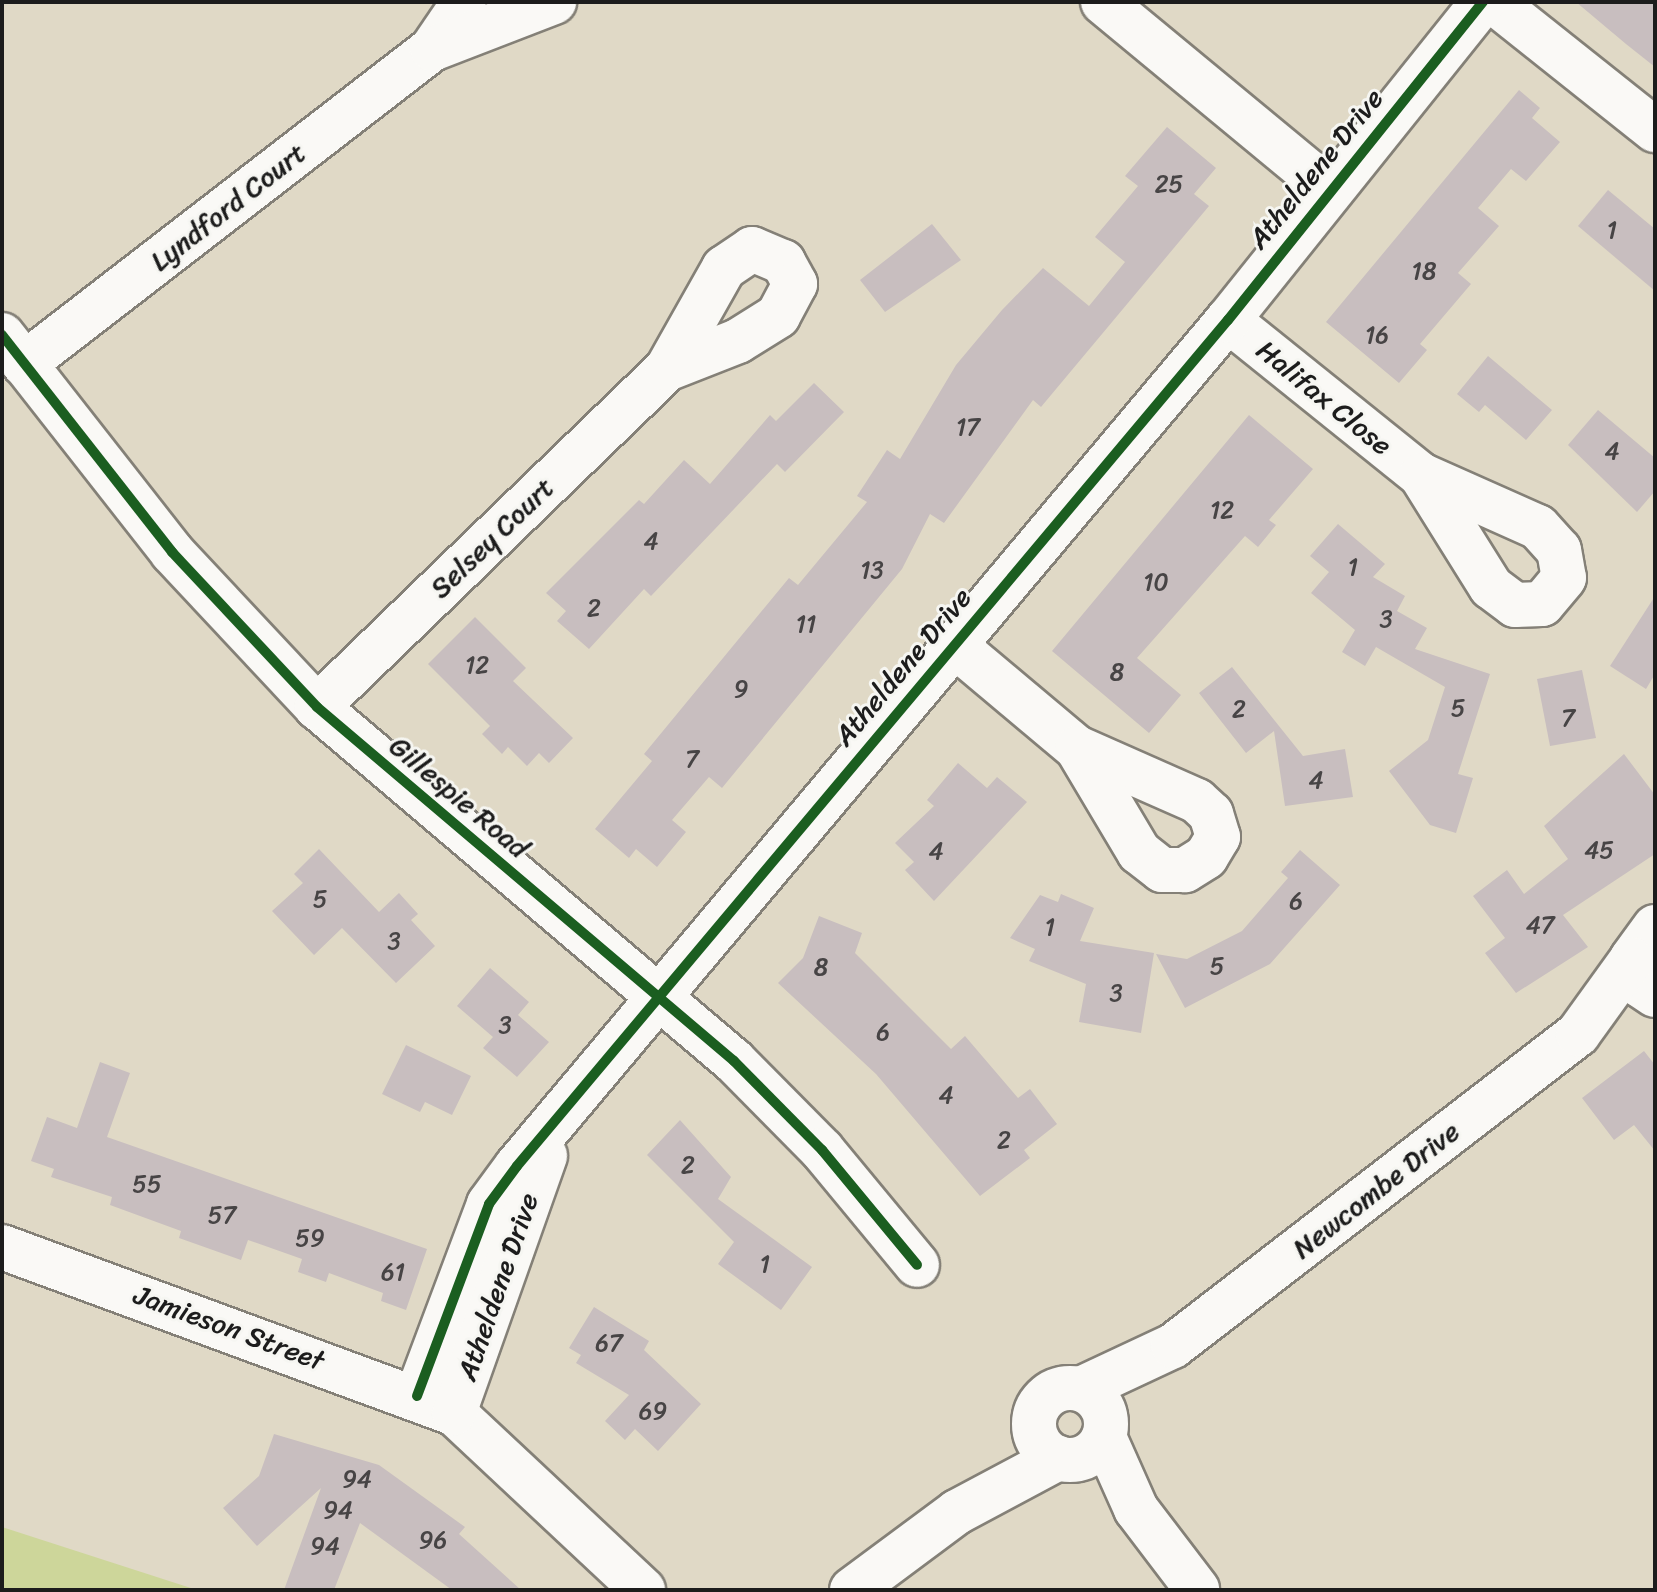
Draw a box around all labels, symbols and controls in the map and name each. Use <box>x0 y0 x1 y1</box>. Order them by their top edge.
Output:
street label: Atheldene Drive <box>1241 82 1391 256</box>
street label: Lyndford Court <box>144 136 312 278</box>
house number: 25 <box>1155 171 1183 199</box>
house number: 1 <box>1607 217 1617 245</box>
house number: 18 <box>1412 258 1436 286</box>
house number: 16 <box>1365 322 1389 350</box>
street label: Halifax Close <box>1250 333 1398 463</box>
house number: 17 <box>956 414 980 442</box>
house number: 4 <box>1605 438 1619 466</box>
street label: Selsey Court <box>423 471 561 605</box>
house number: 12 <box>1210 497 1234 525</box>
house number: 4 <box>644 528 658 556</box>
house number: 1 <box>1348 554 1358 582</box>
house number: 13 <box>860 557 884 585</box>
house number: 10 <box>1143 569 1169 597</box>
street label: Atheldene Drive <box>827 581 979 753</box>
house number: 2 <box>587 595 601 623</box>
house number: 3 <box>1379 606 1393 634</box>
house number: 11 <box>796 611 816 639</box>
house number: 12 <box>465 652 489 680</box>
house number: 8 <box>1110 659 1124 687</box>
house number: 9 <box>734 676 748 704</box>
house number: 5 <box>1451 695 1465 723</box>
house number: 2 <box>1232 696 1246 724</box>
house number: 7 <box>1561 705 1575 733</box>
street label: Gillespie Road <box>383 729 535 865</box>
house number: 7 <box>685 746 699 774</box>
house number: 4 <box>1309 767 1323 795</box>
house number: 45 <box>1584 837 1614 865</box>
house number: 4 <box>929 838 943 866</box>
house number: 5 <box>313 886 327 914</box>
house number: 6 <box>1289 888 1303 916</box>
house number: 47 <box>1526 912 1554 940</box>
house number: 1 <box>1045 914 1055 942</box>
house number: 3 <box>387 928 401 956</box>
house number: 5 <box>1210 953 1224 981</box>
house number: 8 <box>814 954 828 982</box>
house number: 3 <box>1109 980 1123 1008</box>
house number: 3 <box>498 1012 512 1040</box>
house number: 6 <box>876 1019 890 1047</box>
house number: 4 <box>939 1082 953 1110</box>
street label: Newcombe Drive <box>1286 1114 1466 1266</box>
house number: 2 <box>997 1127 1011 1155</box>
house number: 2 <box>681 1152 695 1180</box>
house number: 55 <box>132 1171 162 1199</box>
street label: Atheldene Drive <box>450 1189 546 1385</box>
house number: 57 <box>208 1202 236 1230</box>
house number: 59 <box>295 1225 325 1253</box>
house number: 1 <box>760 1251 770 1279</box>
house number: 61 <box>381 1259 405 1287</box>
street label: Jamieson Street <box>129 1278 329 1378</box>
house number: 67 <box>595 1330 623 1358</box>
house number: 69 <box>639 1398 667 1426</box>
house number: 94 <box>342 1466 372 1494</box>
house number: 94 <box>323 1497 353 1525</box>
house number: 96 <box>419 1527 447 1555</box>
house number: 94 <box>310 1533 340 1561</box>

